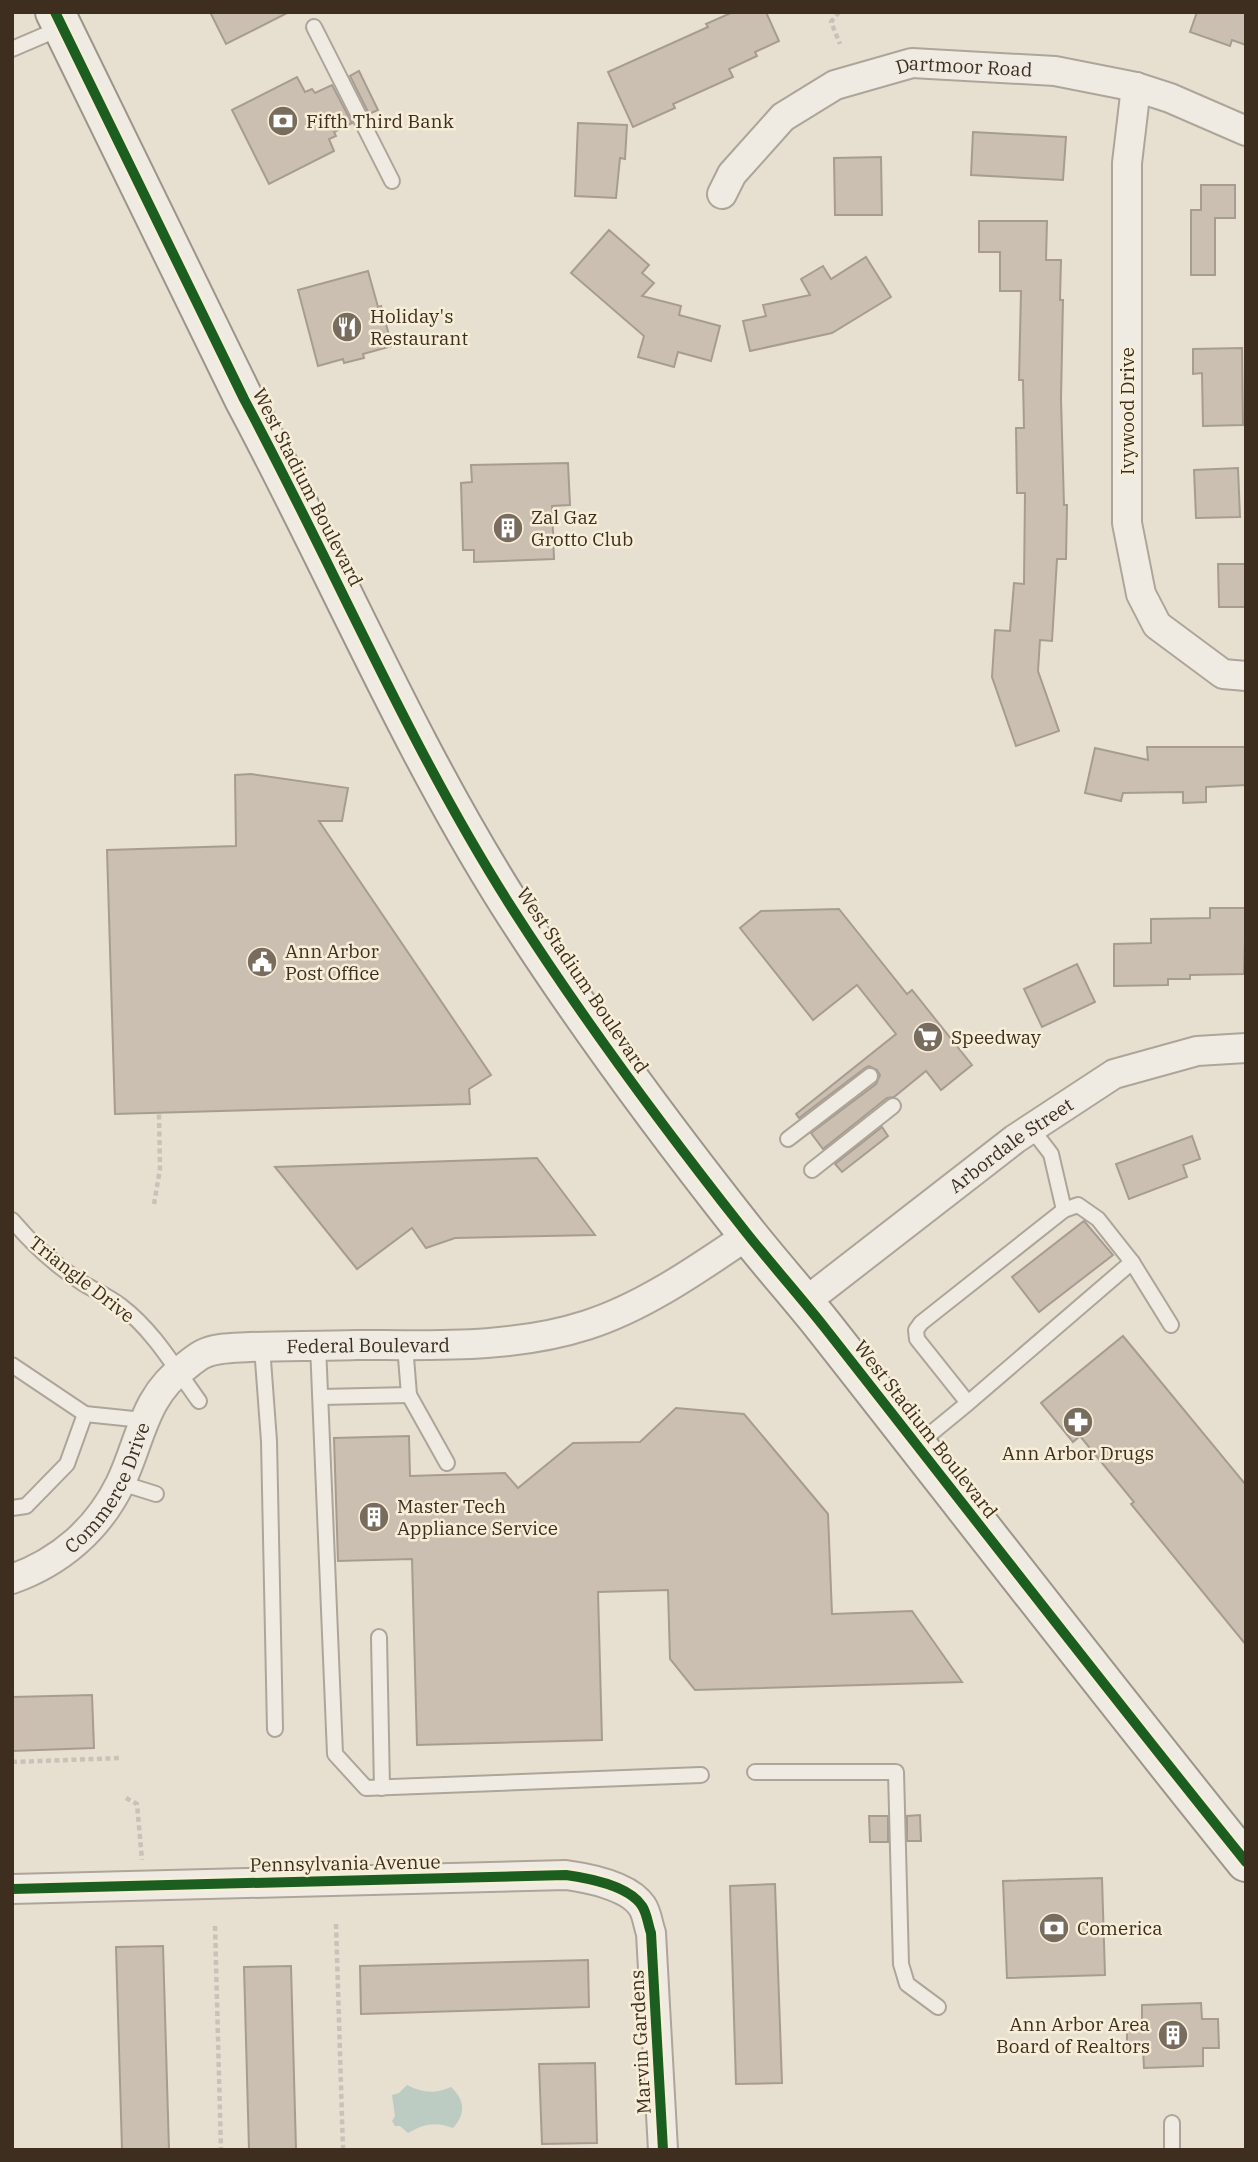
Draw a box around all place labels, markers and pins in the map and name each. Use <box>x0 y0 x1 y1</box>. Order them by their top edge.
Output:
bank icon: Fifth Third Bank <box>266 104 300 138</box>
place label: Fifth Third Bank <box>306 109 454 133</box>
place label: Holiday's Restaurant <box>370 304 468 350</box>
restaurant icon: Holiday's Restaurant <box>330 310 364 344</box>
place label: Zal Gaz Grotto Club <box>531 505 633 551</box>
building icon: Zal Gaz Grotto Club <box>491 511 525 545</box>
place label: Ann Arbor Post Office <box>285 939 379 985</box>
public building icon: Ann Arbor Post Office <box>245 945 279 979</box>
supermarket icon: Speedway <box>911 1020 945 1054</box>
place label: Speedway <box>951 1025 1042 1049</box>
pharmacy icon: Ann Arbor Drugs <box>1061 1405 1095 1439</box>
place label: Ann Arbor Drugs <box>1002 1441 1154 1465</box>
place label: Master Tech Appliance Service <box>397 1494 558 1540</box>
building icon: Master Tech Appliance Service <box>357 1500 391 1534</box>
bank icon: Comerica <box>1037 1911 1071 1945</box>
place label: Comerica <box>1077 1916 1163 1940</box>
place label: Ann Arbor Area Board of Realtors <box>996 2012 1150 2058</box>
building icon: Ann Arbor Area Board of Realtors <box>1156 2018 1190 2052</box>

